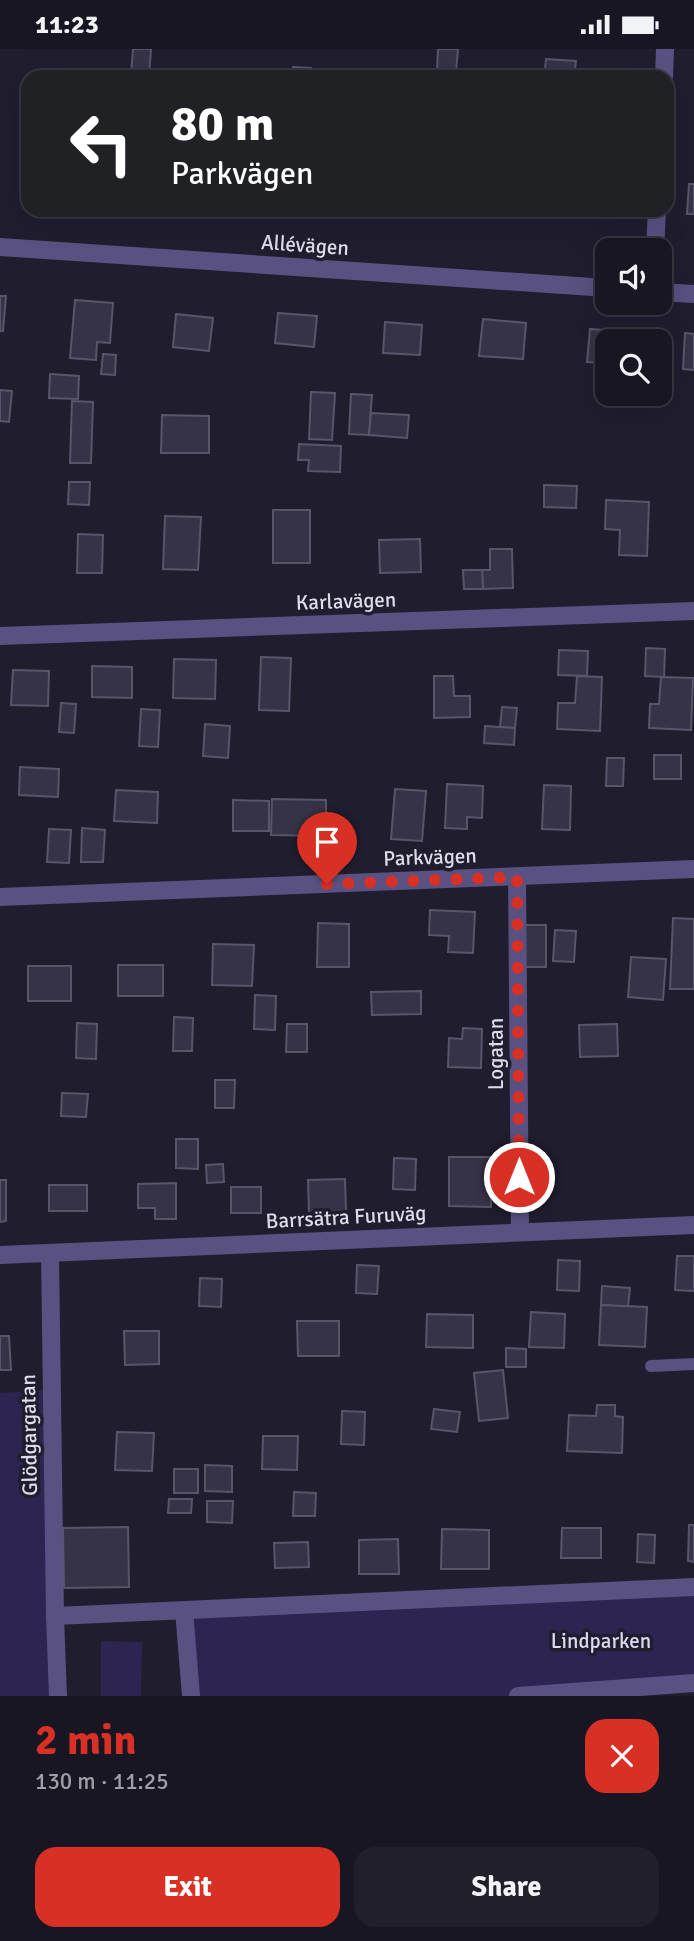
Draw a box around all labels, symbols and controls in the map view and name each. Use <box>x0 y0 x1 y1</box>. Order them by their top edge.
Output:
text: 11:23 <box>35 9 99 41</box>
text: 80 m <box>171 94 274 154</box>
icon: left <box>56 98 147 189</box>
text: Parkvägen <box>171 154 313 193</box>
street label: Allévägen <box>260 229 350 261</box>
map controls <box>595 238 672 406</box>
button: sound <box>595 238 672 315</box>
button: search <box>595 329 672 406</box>
street label: Karlavägen <box>295 586 397 616</box>
pin <box>297 812 357 884</box>
icon: arrive <box>308 823 346 861</box>
street label: Parkvägen <box>383 842 477 872</box>
street label: Logatan <box>483 1018 509 1090</box>
position arrow <box>482 1140 556 1214</box>
street label: Barrsätra Furuväg <box>265 1200 427 1234</box>
street label: Glödgargatan <box>15 1374 43 1496</box>
park label: Lindparken <box>551 1628 651 1654</box>
text: 2 min <box>35 1715 136 1766</box>
button: close <box>585 1719 659 1793</box>
text: 130 m · 11:25 <box>35 1767 169 1796</box>
button: Exit <box>35 1847 340 1927</box>
button: Share <box>354 1847 659 1927</box>

